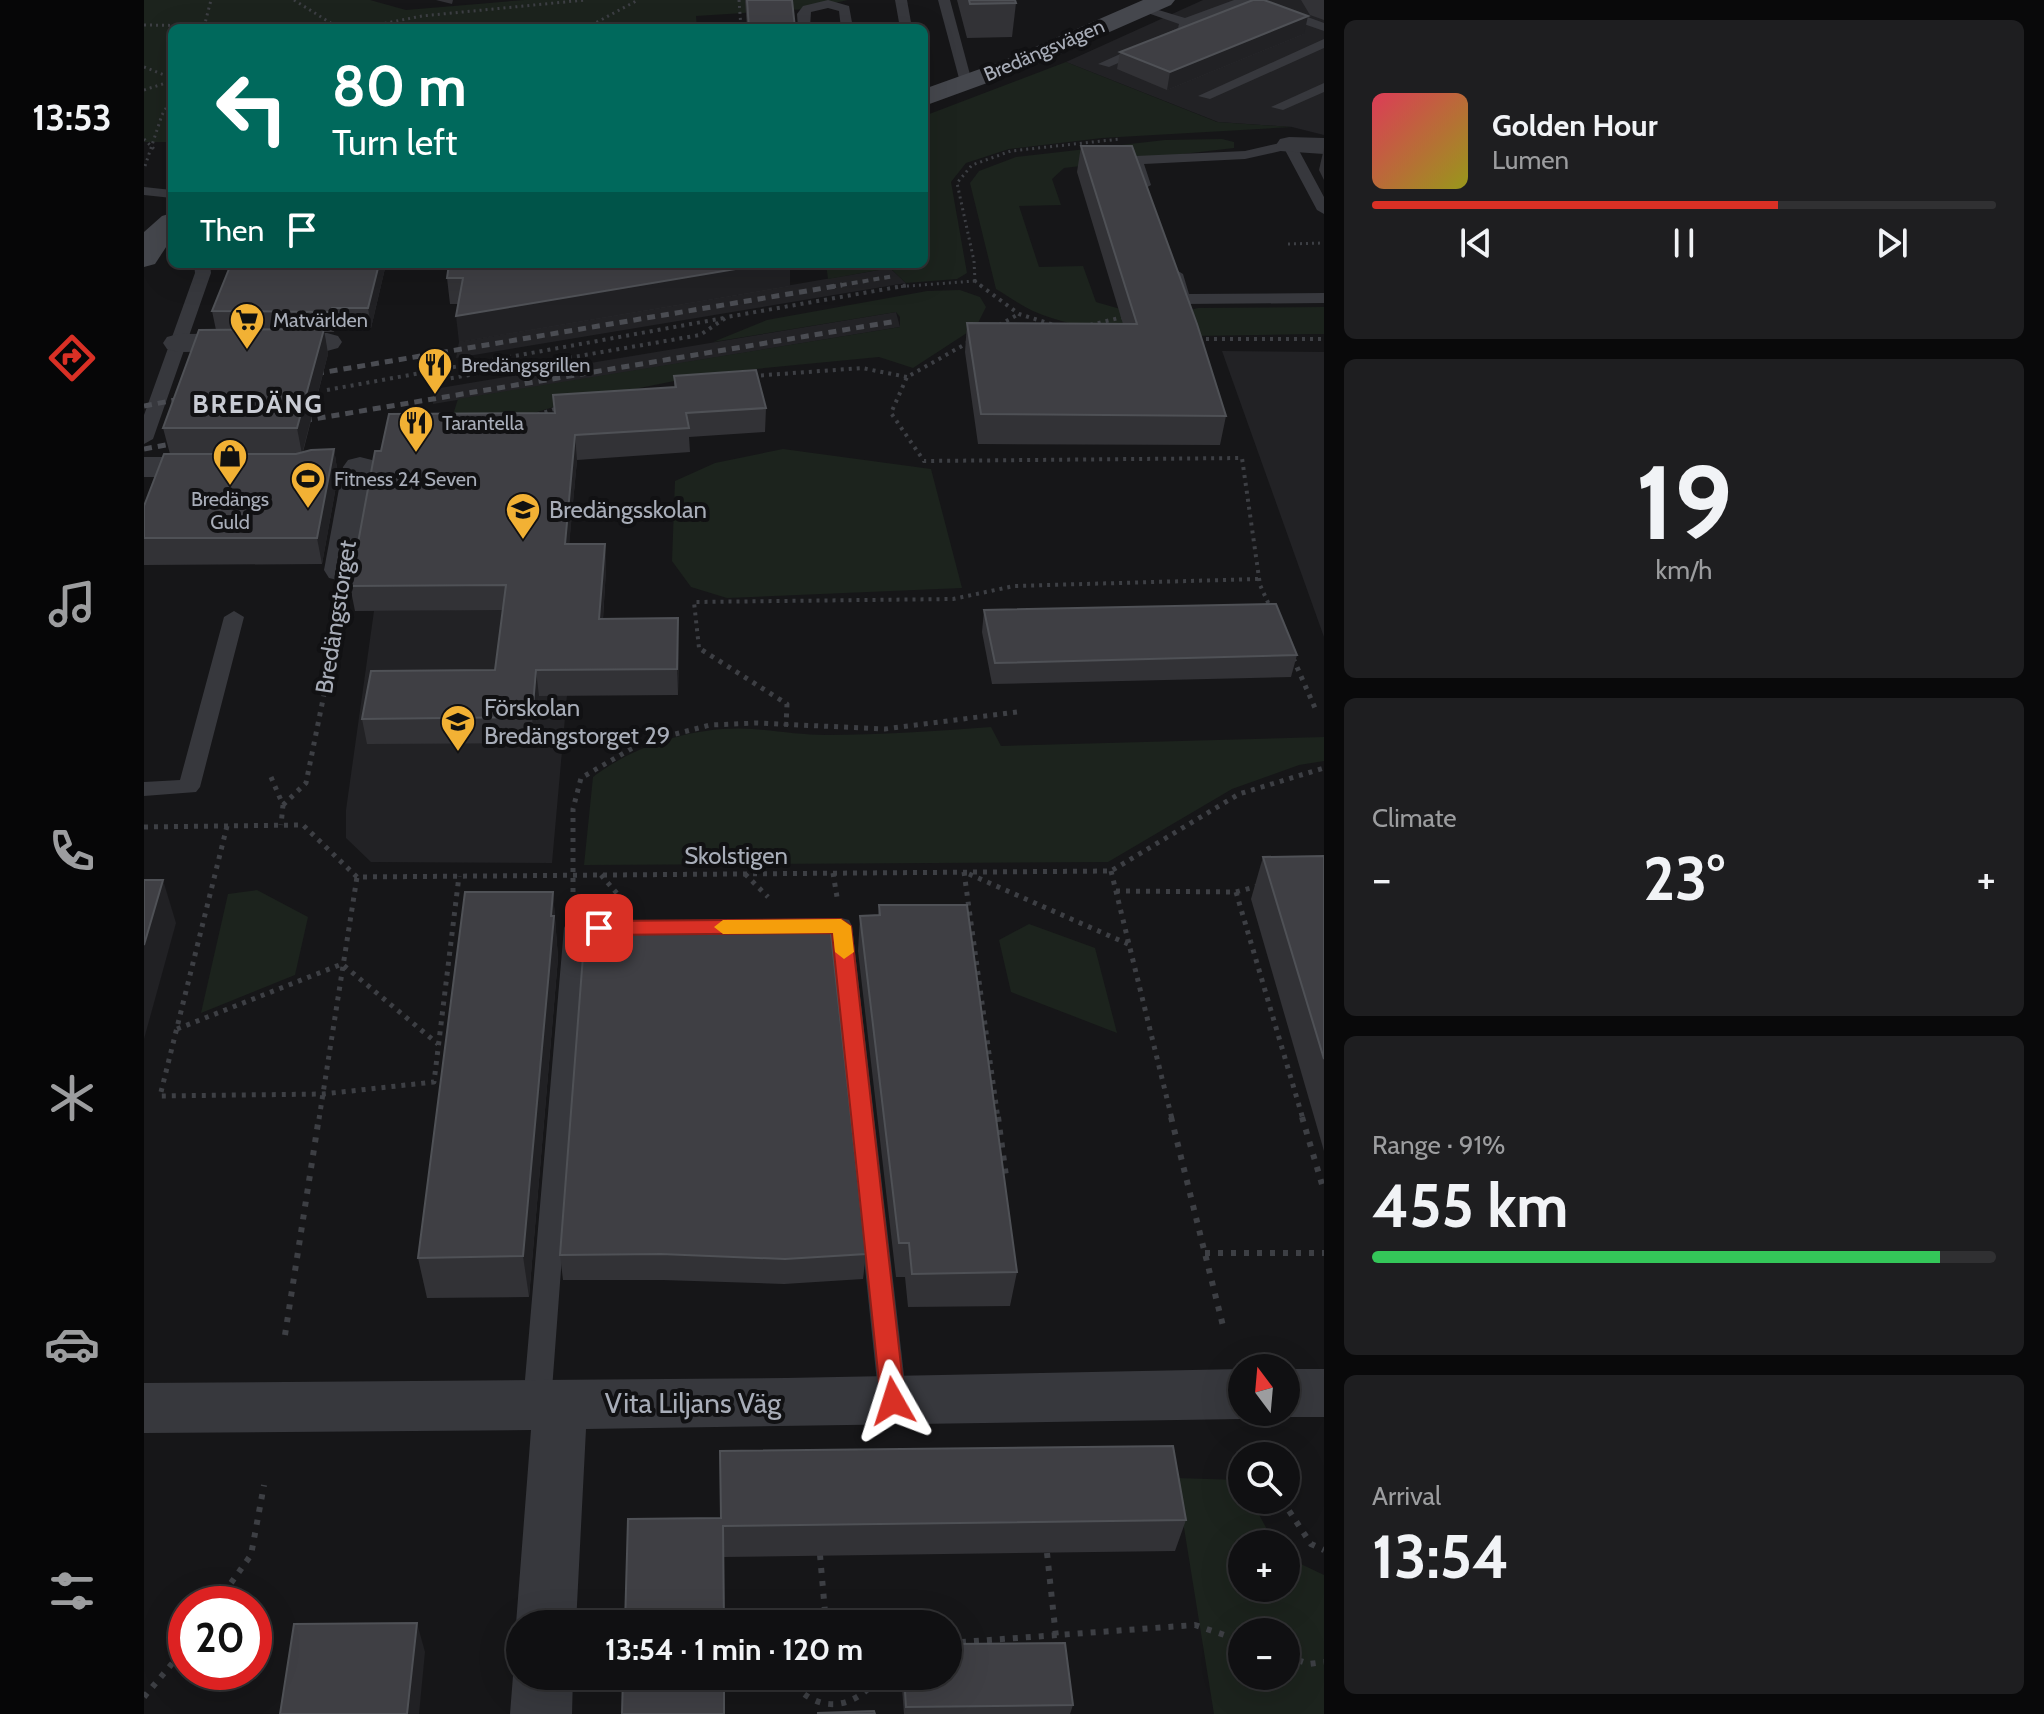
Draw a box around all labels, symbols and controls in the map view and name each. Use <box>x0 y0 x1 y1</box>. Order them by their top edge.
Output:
street label: Bredängsvägen <box>980 14 1108 86</box>
text: 80 m <box>332 52 467 120</box>
icon: left <box>200 56 304 160</box>
text: 13:53 <box>32 95 112 139</box>
text: Golden Hour <box>1492 107 1658 144</box>
text: Turn left <box>332 120 457 164</box>
text: Lumen <box>1492 144 1569 176</box>
icon: arrive <box>280 208 324 252</box>
text: Then <box>200 212 264 249</box>
icon: previous <box>1454 221 1498 265</box>
icon: pause <box>1662 221 1706 265</box>
icon: next <box>1870 221 1914 265</box>
supermarket icon: Matvärlden <box>228 301 266 351</box>
place label: Matvärlden <box>273 308 368 332</box>
icon: directions <box>44 330 100 386</box>
restaurant icon: Bredängsgrillen <box>416 346 454 396</box>
place label: Bredängsgrillen <box>461 353 591 377</box>
district label: BREDÄNG <box>192 388 324 420</box>
restaurant icon: Tarantella <box>397 404 435 454</box>
place label: Tarantella <box>442 411 524 435</box>
shop icon: Bredängs Guld <box>211 437 249 487</box>
text: 19 <box>1636 439 1732 565</box>
sports icon: Fitness 24 Seven <box>289 460 327 510</box>
place label: Fitness 24 Seven <box>334 467 477 491</box>
place label: Bredängs Guld <box>191 487 269 534</box>
school or university icon: Bredängsskolan <box>504 491 542 541</box>
place label: Bredängsskolan <box>549 495 707 524</box>
street label: Bredängstorget <box>309 538 362 696</box>
text: km/h <box>1656 554 1712 586</box>
icon: music <box>44 576 100 632</box>
place label: Förskolan Bredängstorget 29 <box>484 693 670 750</box>
school or university icon: Förskolan Bredängstorget 29 <box>439 703 477 753</box>
text: Climate <box>1372 802 1457 834</box>
icon: phone <box>44 823 100 879</box>
street label: Skolstigen <box>684 841 788 870</box>
text: 23° <box>1643 842 1725 915</box>
text: − <box>1372 852 1391 905</box>
text: + <box>1977 852 1996 905</box>
pin <box>565 894 633 962</box>
icon: arrive <box>577 906 621 950</box>
icon: climate <box>44 1070 100 1126</box>
text: Range · 91% <box>1372 1129 1505 1161</box>
text: 455 km <box>1372 1169 1568 1242</box>
icon: car <box>44 1316 100 1372</box>
north arrow <box>1228 1354 1300 1426</box>
map controls <box>1228 1354 1300 1690</box>
position arrow <box>851 1359 935 1443</box>
street label: Vita Liljans Väg <box>605 1386 782 1420</box>
button: search <box>1228 1442 1300 1514</box>
text: Arrival <box>1372 1480 1441 1512</box>
text: 13:54 <box>1372 1520 1509 1593</box>
button: + <box>1228 1530 1300 1602</box>
icon: filters <box>44 1563 100 1619</box>
speed limit sign: 20 <box>168 1586 272 1690</box>
button: − <box>1228 1618 1300 1690</box>
text: 13:54 · 1 min · 120 m <box>605 1631 863 1668</box>

